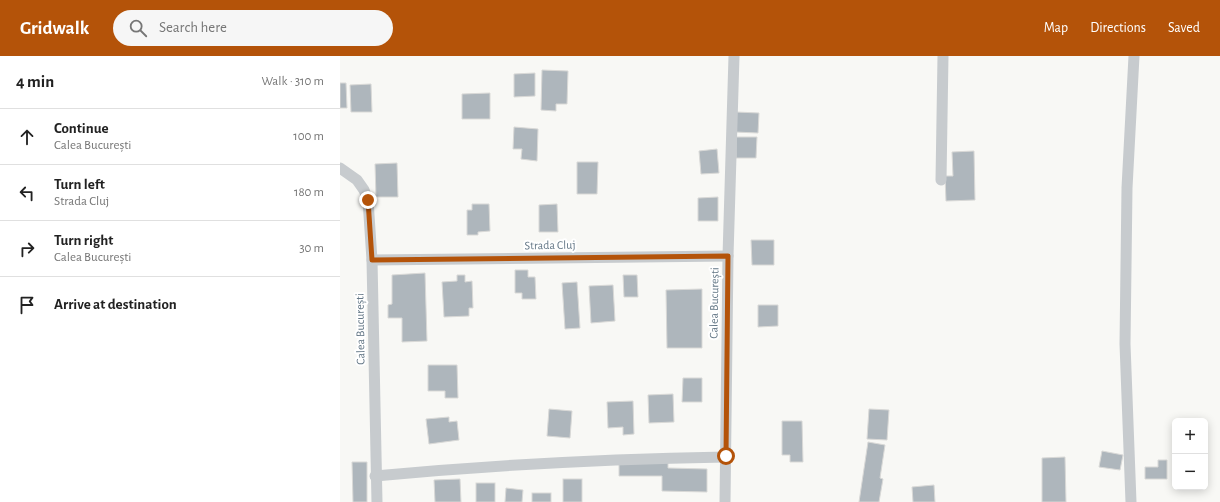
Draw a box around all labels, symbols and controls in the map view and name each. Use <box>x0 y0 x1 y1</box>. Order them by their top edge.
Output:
search box <box>113 10 393 46</box>
icon: search <box>127 17 149 39</box>
text: Gridwalk <box>20 19 89 38</box>
text: Search here <box>159 20 227 35</box>
text: Map <box>1044 21 1068 35</box>
text: Directions <box>1090 21 1146 35</box>
text: Saved <box>1168 21 1200 35</box>
text: 4 min <box>16 73 54 90</box>
text: Walk · 310 m <box>261 75 324 88</box>
text: Continue <box>54 121 109 136</box>
icon: ahead <box>16 126 38 148</box>
text: 100 m <box>293 130 324 143</box>
text: Calea București <box>54 139 132 152</box>
text: Turn left <box>54 177 105 192</box>
icon: left <box>16 182 38 204</box>
text: 180 m <box>294 186 324 199</box>
route end <box>359 191 377 209</box>
text: Strada Cluj <box>54 195 109 208</box>
text: Turn right <box>54 233 113 248</box>
icon: right <box>16 238 38 260</box>
street label: Strada Cluj <box>524 239 576 252</box>
text: 30 m <box>299 242 324 255</box>
text: Calea București <box>54 251 132 264</box>
street label: Calea București <box>707 267 723 339</box>
street label: Calea București <box>353 293 369 365</box>
icon: arrive <box>16 294 38 316</box>
text: Arrive at destination <box>54 297 177 312</box>
map controls <box>1172 418 1208 490</box>
button: + <box>1172 418 1208 454</box>
route start <box>717 447 735 465</box>
button: − <box>1172 454 1208 490</box>

